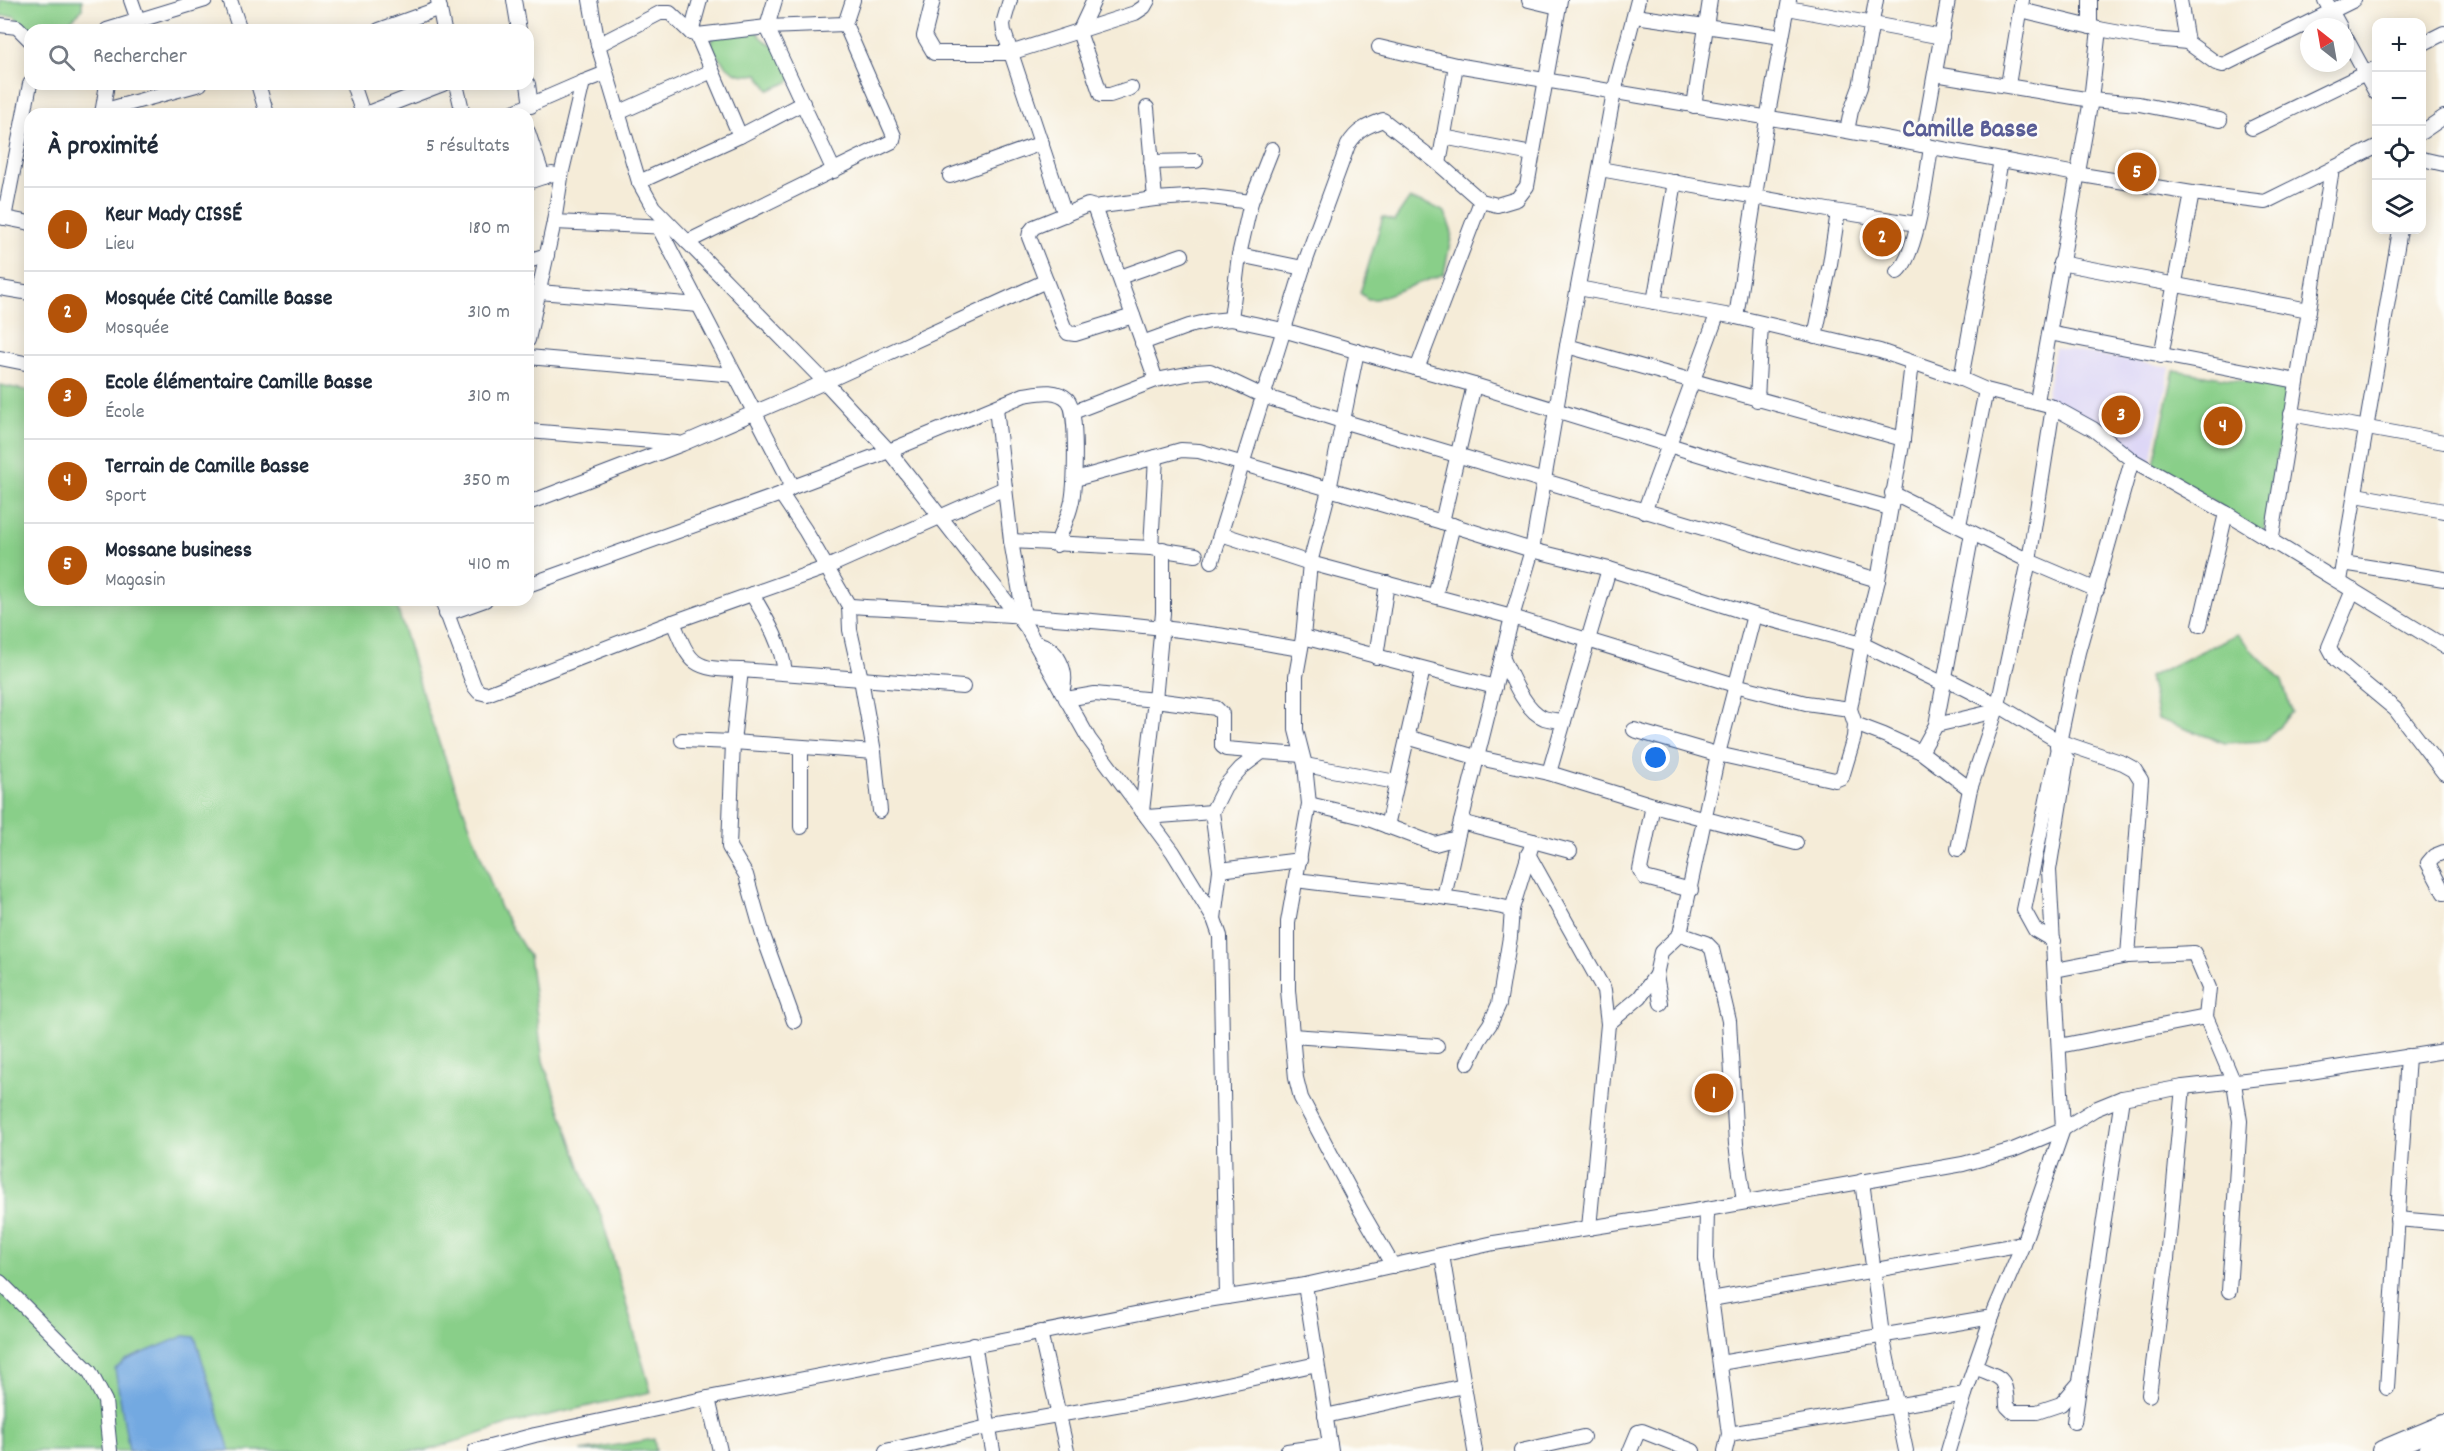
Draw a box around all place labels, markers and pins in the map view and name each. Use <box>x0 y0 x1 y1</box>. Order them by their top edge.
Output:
pin: 5 <box>2118 150 2156 195</box>
pin: 2 <box>1862 214 1902 260</box>
pin: 3 <box>2102 392 2140 438</box>
pin: 4 <box>2204 404 2242 448</box>
pin: 1 <box>1694 1070 1734 1116</box>

